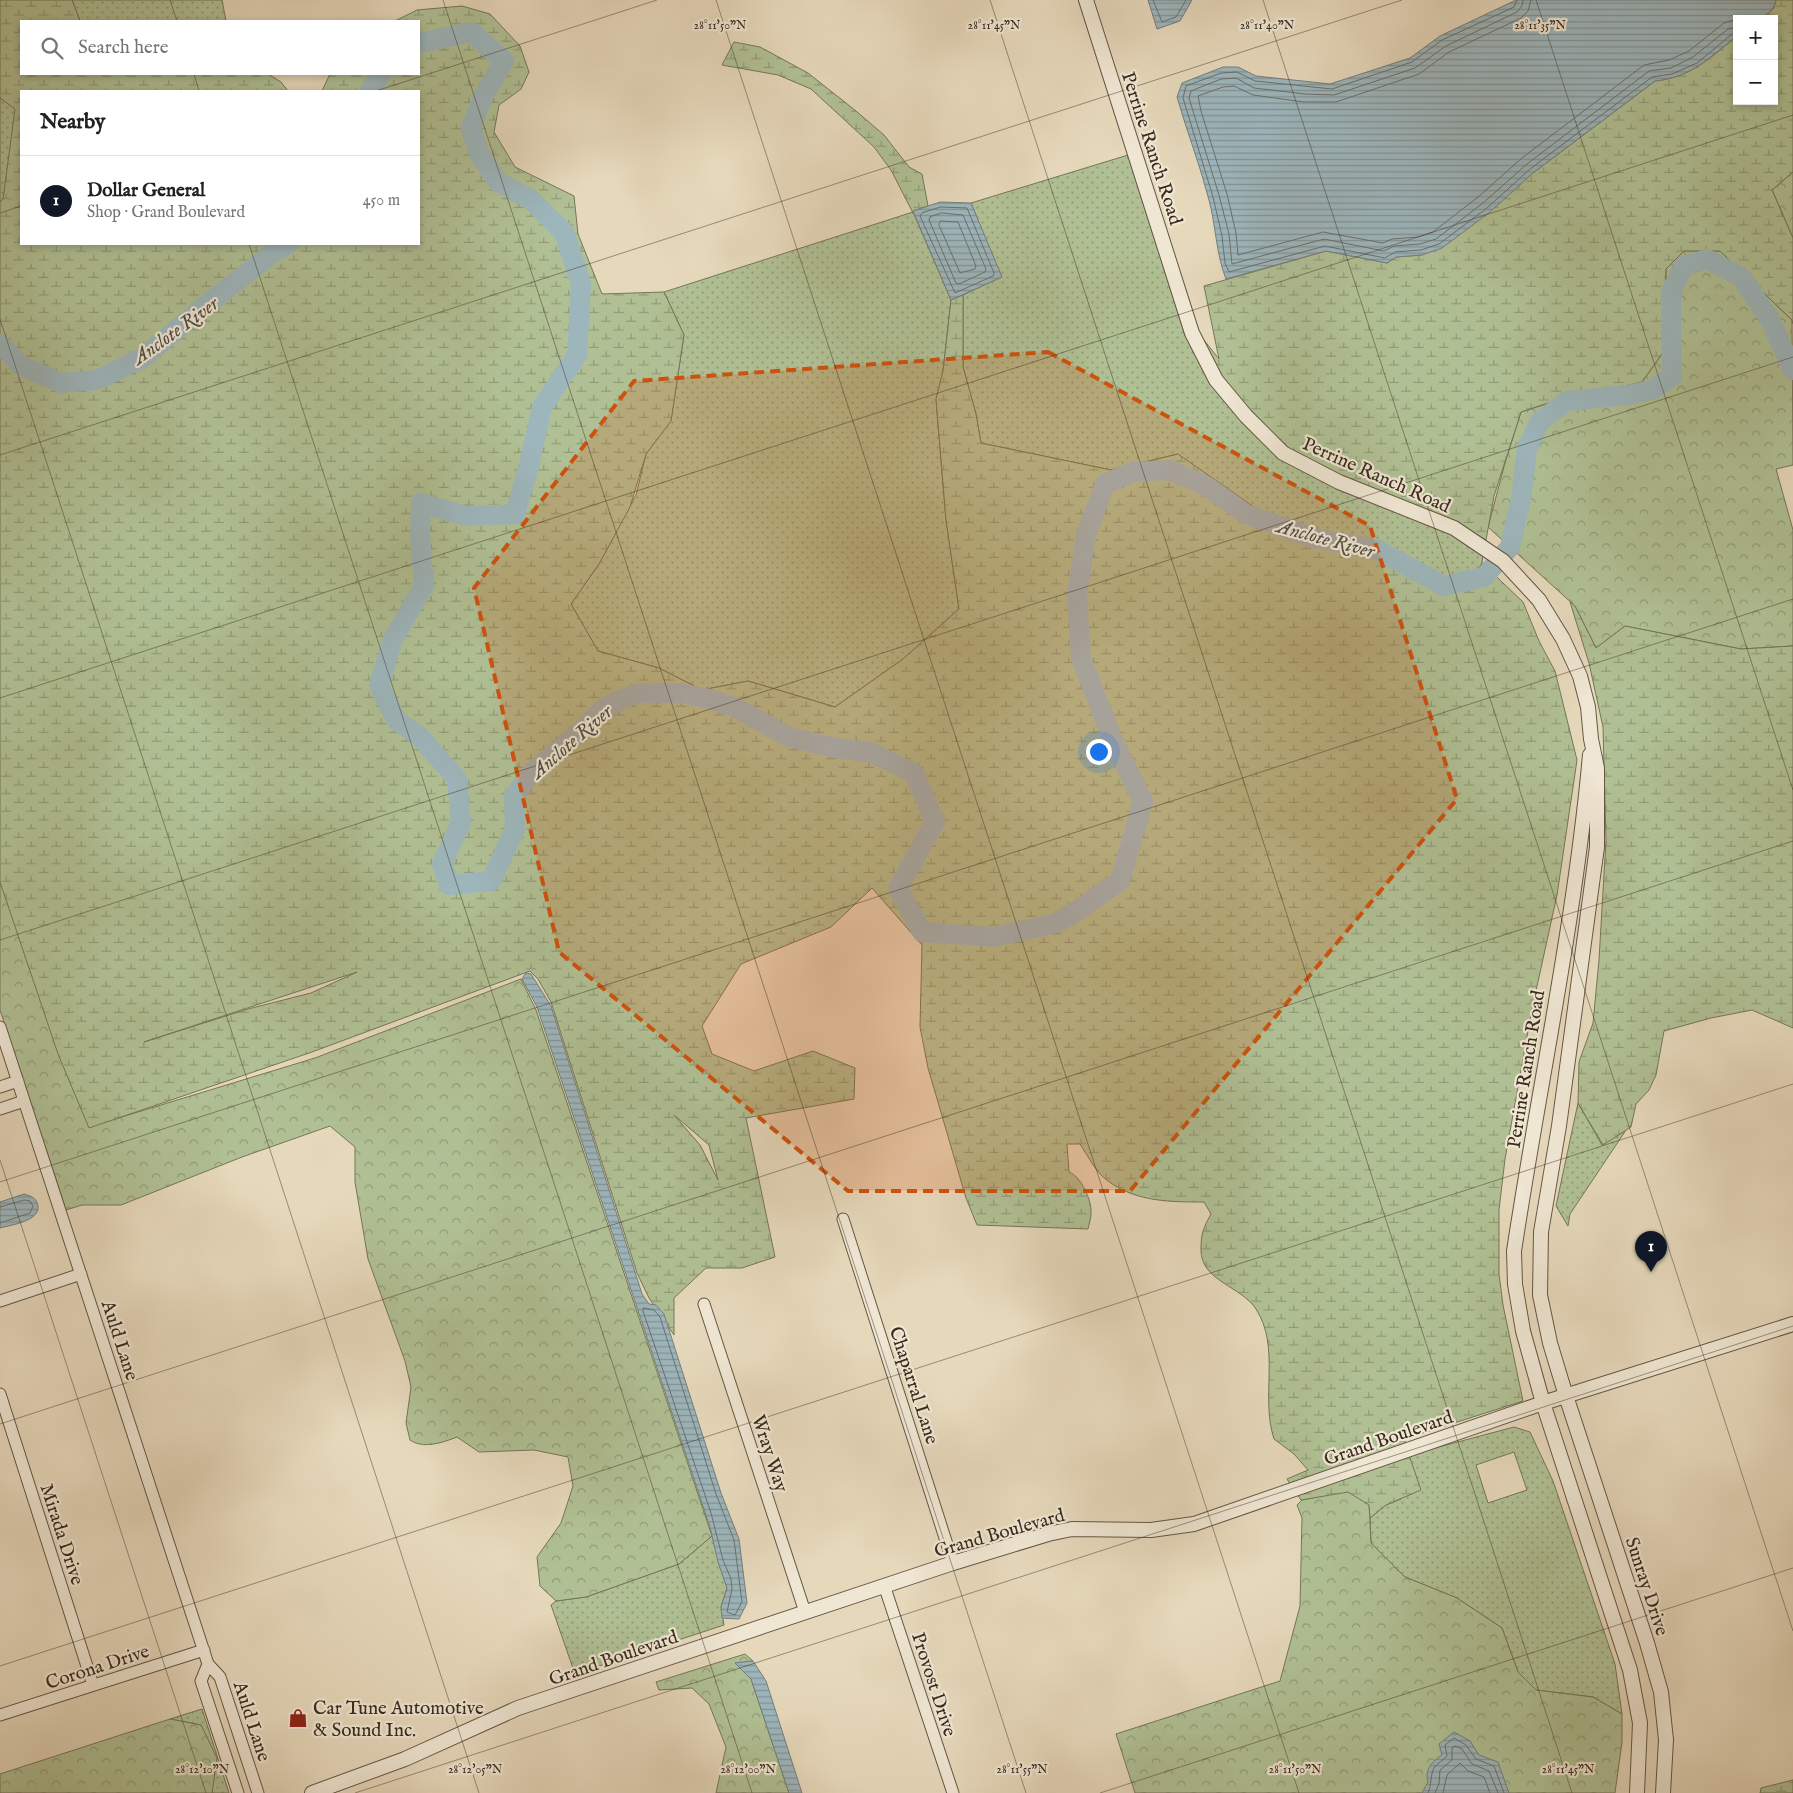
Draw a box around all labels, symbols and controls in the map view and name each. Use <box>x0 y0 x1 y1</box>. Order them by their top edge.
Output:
map controls <box>1733 15 1778 105</box>
button: + <box>1733 15 1778 60</box>
text: 28°11'50"N <box>694 18 747 33</box>
text: 28°11'45"N <box>968 18 1021 33</box>
text: 28°11'40"N <box>1240 18 1295 33</box>
text: 28°11'35"N <box>1514 18 1566 33</box>
search box <box>20 20 420 75</box>
icon: search <box>38 34 66 62</box>
text: Search here <box>78 36 169 60</box>
button: − <box>1733 60 1778 105</box>
street label: Perrine Ranch Road <box>1115 69 1187 229</box>
text: Nearby <box>40 109 105 136</box>
text: Dollar General <box>87 179 205 203</box>
text: 1 <box>53 191 59 211</box>
text: 450 m <box>363 191 400 211</box>
text: Shop · Grand Boulevard <box>87 203 245 223</box>
water label: Anclote River <box>126 291 225 372</box>
street label: Perrine Ranch Road <box>1298 432 1455 520</box>
water label: Anclote River <box>1272 514 1378 565</box>
water label: Anclote River <box>524 699 619 786</box>
your location <box>1086 739 1112 765</box>
street label: Perrine Ranch Road <box>1503 988 1551 1150</box>
pin: 1 <box>1635 1231 1667 1272</box>
street label: Auld Lane <box>95 1297 143 1384</box>
street label: Chaparral Lane <box>883 1324 944 1448</box>
street label: Grand Boulevard <box>1321 1405 1457 1472</box>
street label: Wray Way <box>745 1412 793 1496</box>
street label: Mirada Drive <box>33 1481 89 1588</box>
street label: Grand Boulevard <box>931 1504 1068 1564</box>
street label: Sunray Drive <box>1619 1534 1673 1639</box>
street label: Grand Boulevard <box>546 1625 682 1692</box>
street label: Provost Drive <box>905 1629 961 1740</box>
street label: Corona Drive <box>43 1640 153 1696</box>
street label: Auld Lane <box>227 1678 275 1765</box>
place label: Car Tune Automotive & Sound Inc. <box>313 1697 484 1743</box>
shop icon: Car Tune Automotive & Sound Inc. <box>287 1707 309 1729</box>
text: 28°12'10"N <box>175 1762 230 1777</box>
text: 28°12'05"N <box>448 1762 503 1777</box>
text: 28°12'00"N <box>720 1762 776 1777</box>
text: 28°11'55"N <box>996 1762 1048 1777</box>
text: 28°11'50"N <box>1269 1762 1322 1777</box>
text: 28°11'45"N <box>1542 1762 1595 1777</box>

